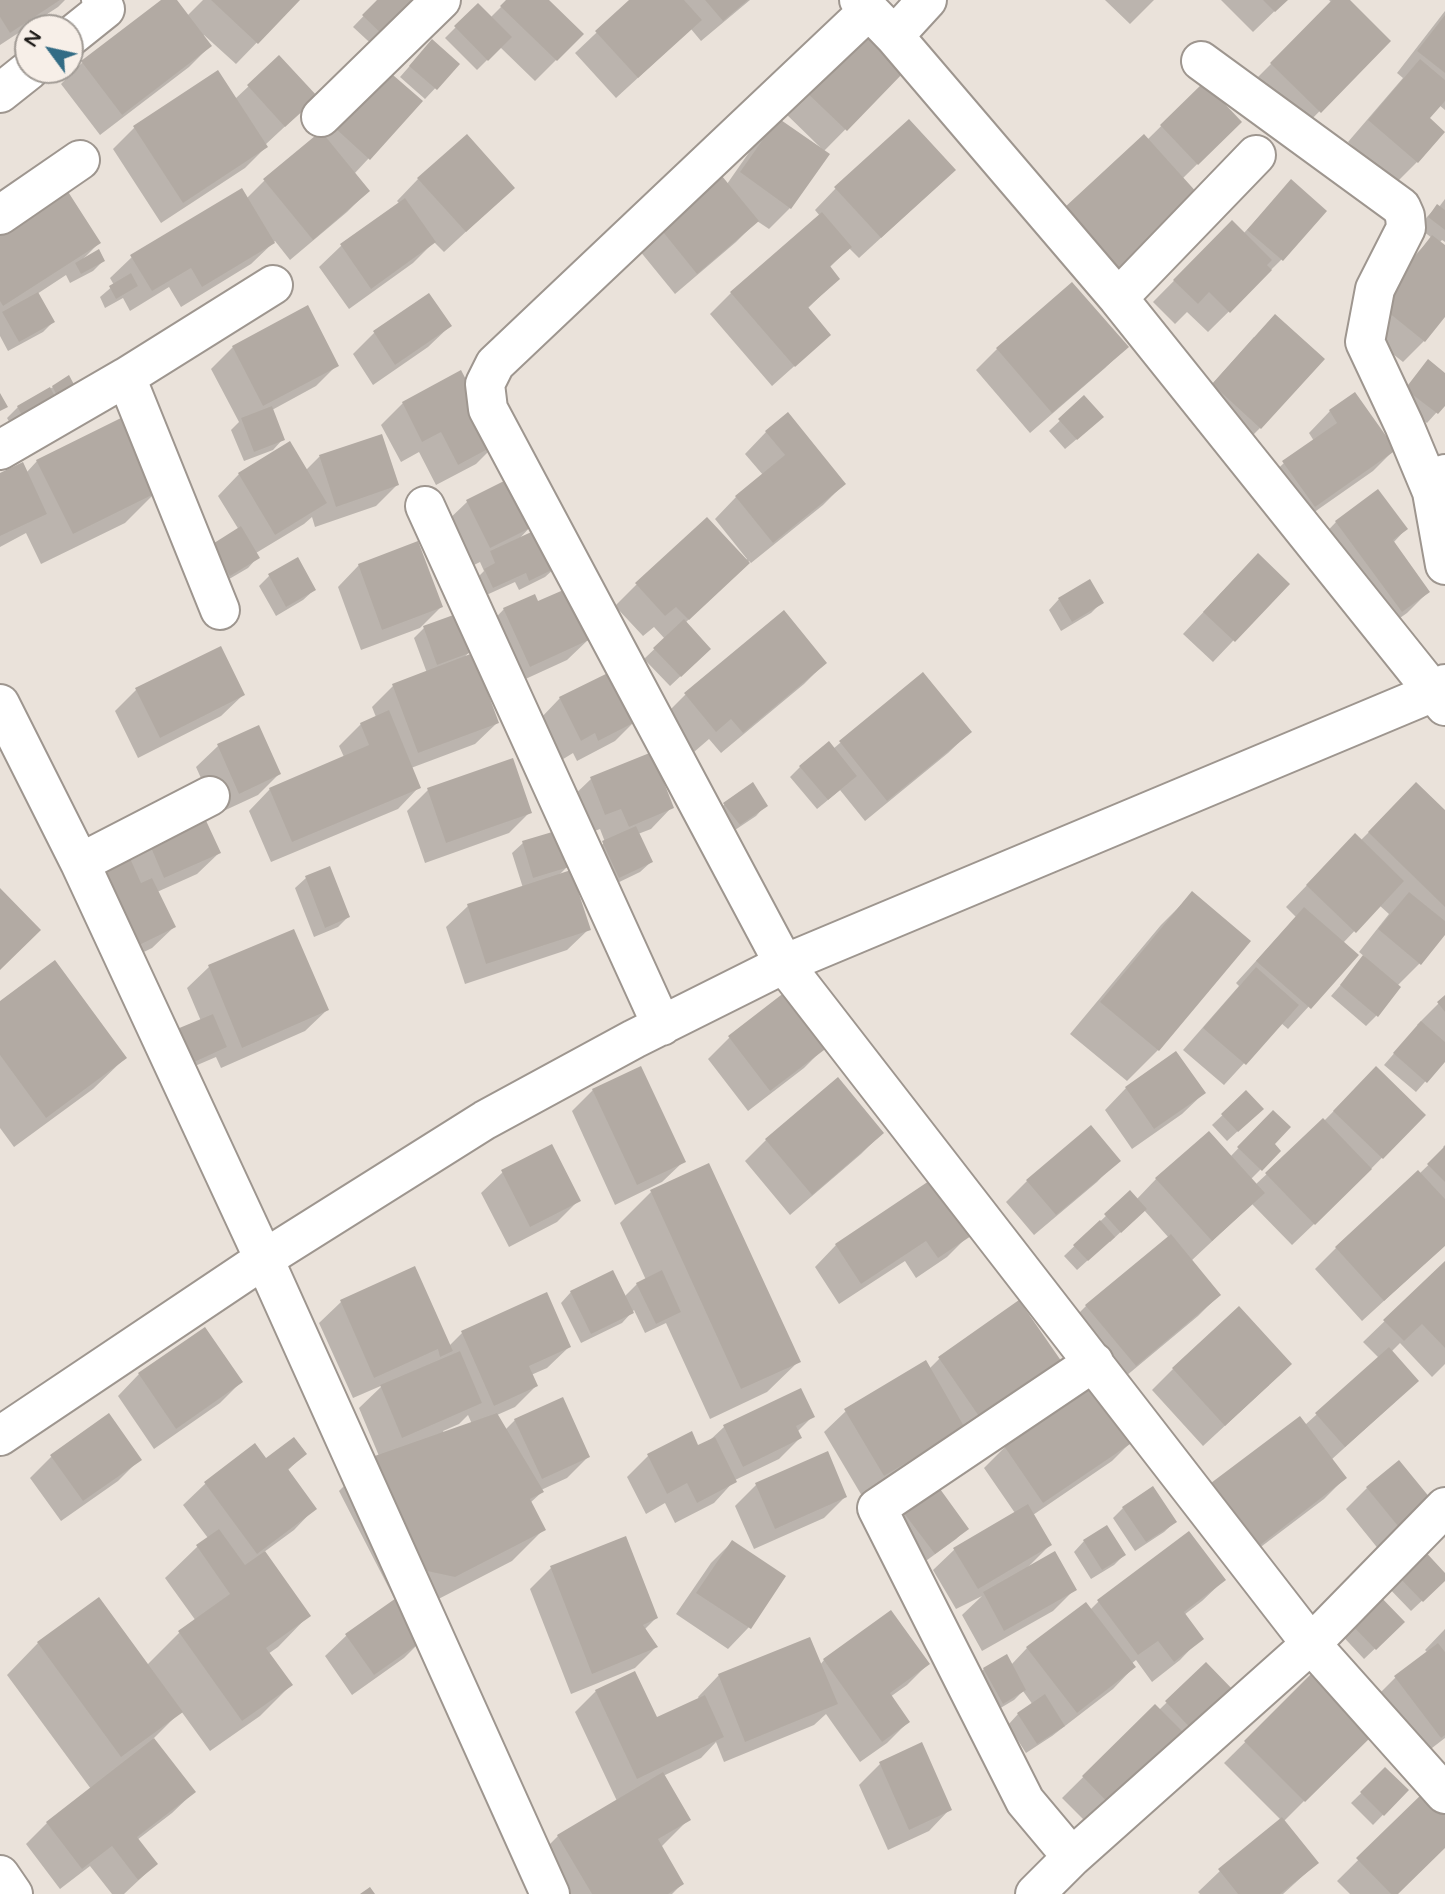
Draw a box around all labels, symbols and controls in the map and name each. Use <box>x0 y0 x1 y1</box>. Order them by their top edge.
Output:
north arrow <box>14 14 84 84</box>
text: N <box>20 26 46 51</box>

